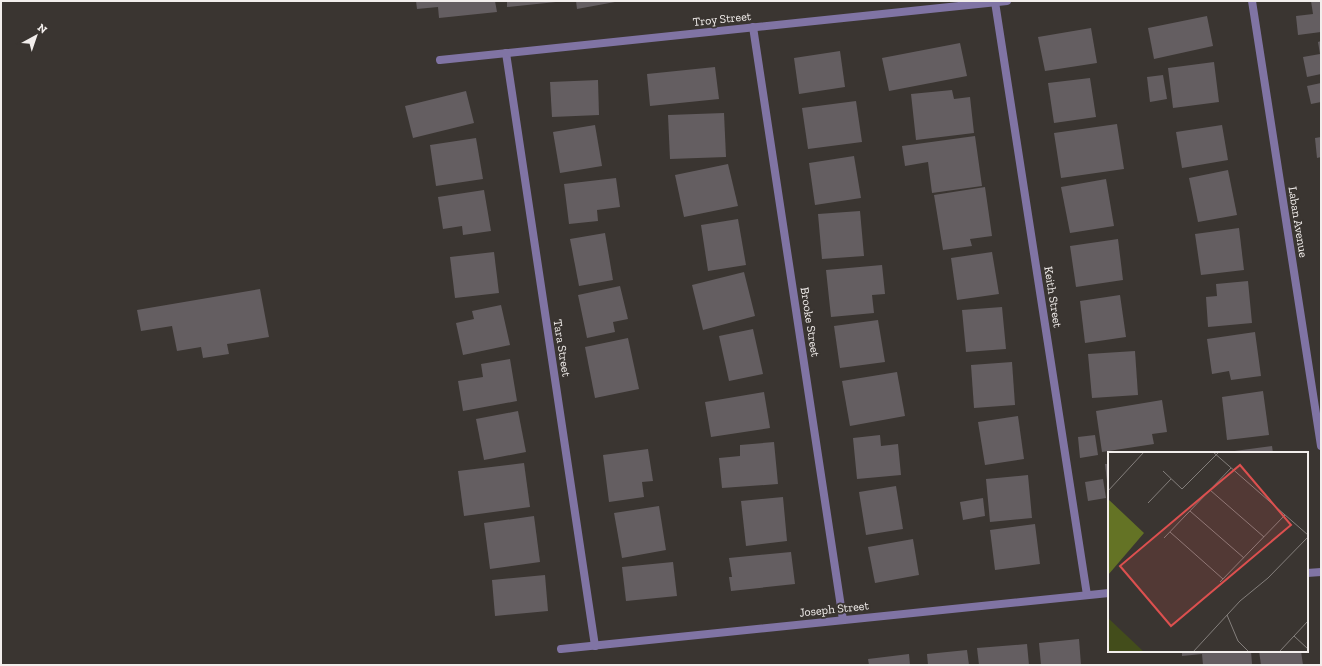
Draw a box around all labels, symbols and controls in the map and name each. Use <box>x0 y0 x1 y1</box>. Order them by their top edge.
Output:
street label: Troy Street <box>692 9 752 29</box>
north arrow <box>16 16 56 56</box>
text: N <box>35 21 50 37</box>
street label: Laban Avenue <box>1285 185 1311 259</box>
street label: Keith Street <box>1041 265 1065 329</box>
street label: Brooke Street <box>798 286 823 359</box>
street label: Tara Street <box>551 318 574 378</box>
inset map <box>1108 452 1308 652</box>
street label: Joseph Street <box>799 598 870 620</box>

